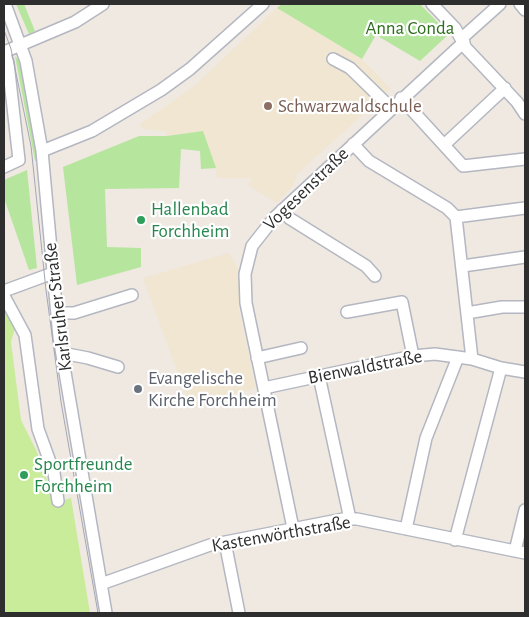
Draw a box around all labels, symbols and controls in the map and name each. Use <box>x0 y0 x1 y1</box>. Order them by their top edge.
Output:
park label: Anna Conda <box>365 17 455 39</box>
place label: Schwarzwaldschule <box>278 95 422 117</box>
marker: Schwarzwaldschule <box>262 100 274 112</box>
street label: Vogesenstraße <box>259 143 353 235</box>
place label: Hallenbad Forchheim <box>151 198 229 242</box>
marker: Hallenbad Forchheim <box>135 214 147 226</box>
street label: Karlsruher Straße <box>39 241 77 373</box>
street label: Bienwaldstraße <box>306 345 424 389</box>
place label: Evangelische Kirche Forchheim <box>148 367 277 411</box>
marker: Evangelische Kirche Forchheim <box>132 383 144 395</box>
place label: Sportfreunde Forchheim <box>34 453 133 497</box>
marker: Sportfreunde Forchheim <box>18 469 30 481</box>
street label: Kastenwörthstraße <box>210 511 352 557</box>

